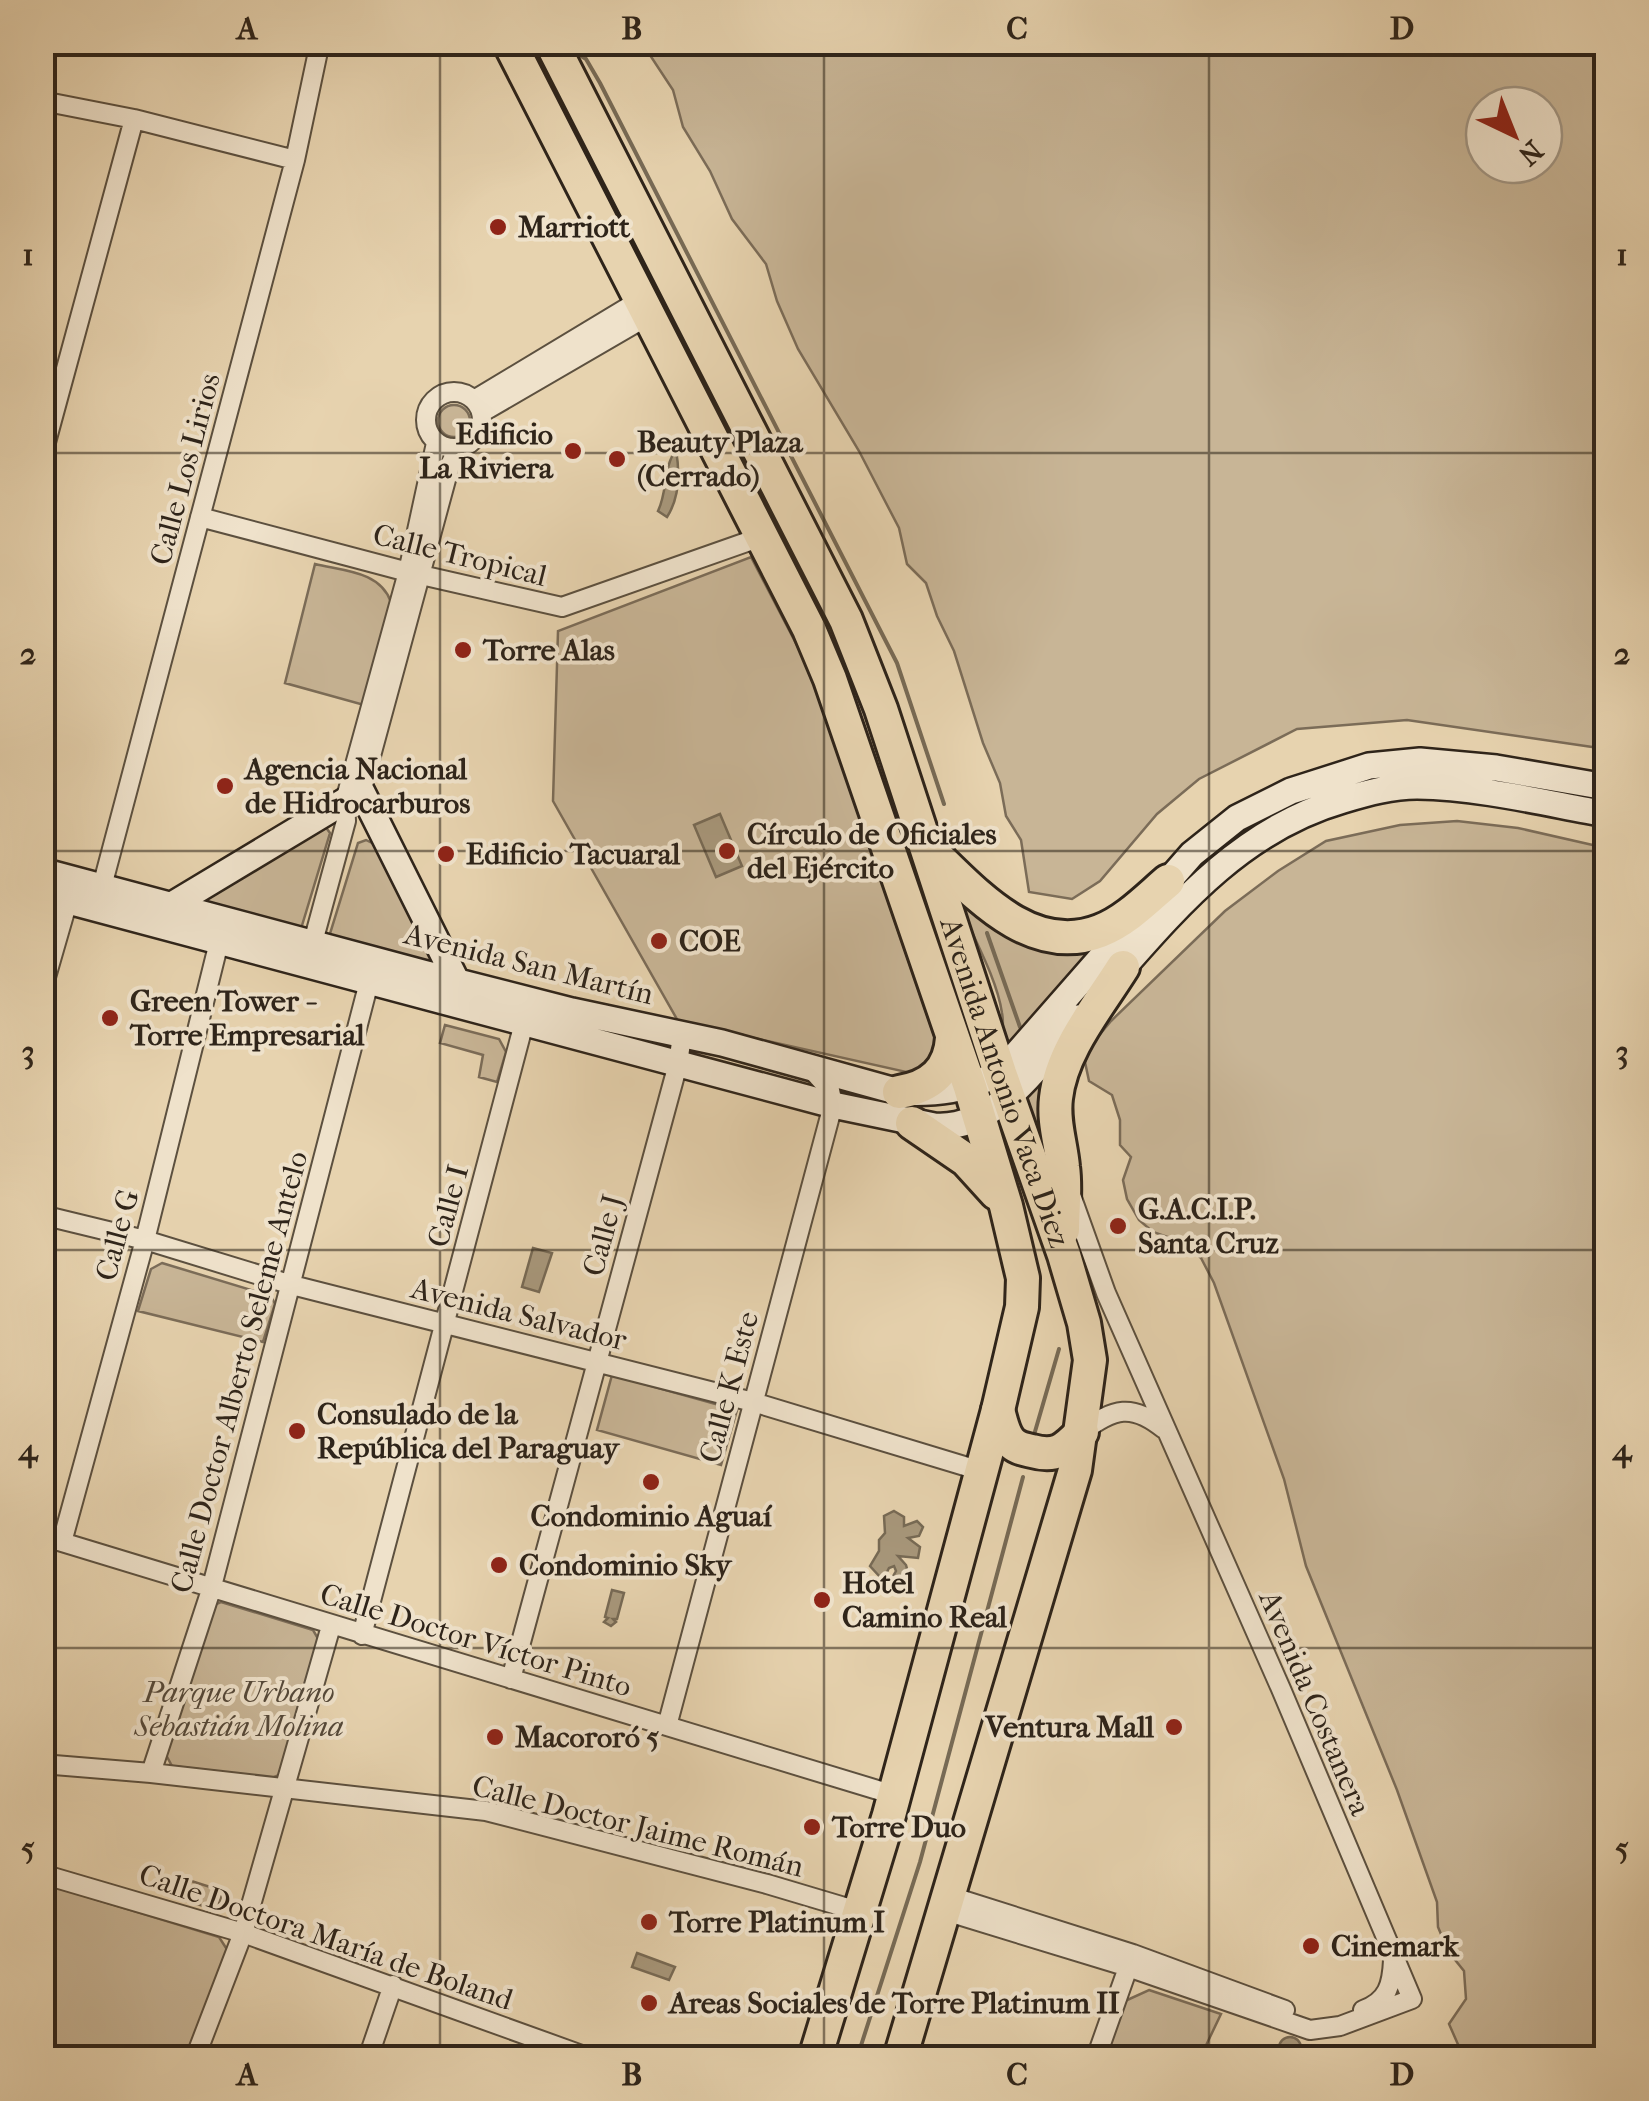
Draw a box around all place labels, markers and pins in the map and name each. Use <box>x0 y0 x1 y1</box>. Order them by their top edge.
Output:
place label: Marriott <box>518 210 630 245</box>
marker: Marriott <box>487 216 509 238</box>
place label: Edificio La Riviera <box>419 417 554 486</box>
place label: Beauty Plaza (Cerrado) <box>637 425 804 494</box>
marker: Edificio La Riviera <box>562 440 584 462</box>
marker: Beauty Plaza (Cerrado) <box>606 448 628 470</box>
place label: Torre Alas <box>482 633 615 668</box>
marker: Torre Alas <box>452 639 474 661</box>
place label: Agencia Nacional de Hidrocarburos <box>243 752 470 821</box>
marker: Agencia Nacional de Hidrocarburos <box>214 775 236 797</box>
place label: Círculo de Oficiales del Ejército <box>747 817 996 886</box>
place label: Edificio Tacuaral <box>466 837 681 872</box>
marker: Círculo de Oficiales del Ejército <box>716 840 738 862</box>
marker: Edificio Tacuaral <box>435 843 457 865</box>
place label: COE <box>679 924 741 959</box>
marker: COE <box>648 930 670 952</box>
place label: Green Tower - Torre Empresarial <box>129 984 365 1053</box>
marker: Green Tower - Torre Empresarial <box>99 1007 121 1029</box>
place label: G.A.C.I.P. Santa Cruz <box>1138 1192 1280 1261</box>
marker: G.A.C.I.P. Santa Cruz <box>1107 1215 1129 1237</box>
place label: Consulado de la República del Paraguay <box>317 1397 621 1466</box>
marker: Consulado de la República del Paraguay <box>286 1420 308 1442</box>
marker: Condominio Aguaí <box>640 1471 662 1493</box>
place label: Condominio Aguaí <box>530 1499 773 1534</box>
place label: Condominio Sky <box>519 1548 733 1583</box>
marker: Condominio Sky <box>488 1554 510 1576</box>
place label: Hotel Camino Real <box>842 1566 1008 1635</box>
marker: Hotel Camino Real <box>811 1589 833 1611</box>
place label: Ventura Mall <box>984 1710 1155 1745</box>
marker: Ventura Mall <box>1163 1716 1185 1738</box>
place label: Macororó 5 <box>515 1720 659 1755</box>
marker: Macororó 5 <box>484 1726 506 1748</box>
place label: Torre Duo <box>831 1810 966 1845</box>
marker: Torre Duo <box>801 1816 823 1838</box>
place label: Torre Platinum I <box>668 1905 885 1940</box>
marker: Torre Platinum I <box>638 1911 660 1933</box>
place label: Cinemark <box>1331 1929 1460 1964</box>
marker: Cinemark <box>1300 1935 1322 1957</box>
place label: Areas Sociales de Torre Platinum II <box>667 1986 1120 2021</box>
marker: Areas Sociales de Torre Platinum II <box>638 1992 660 2014</box>

